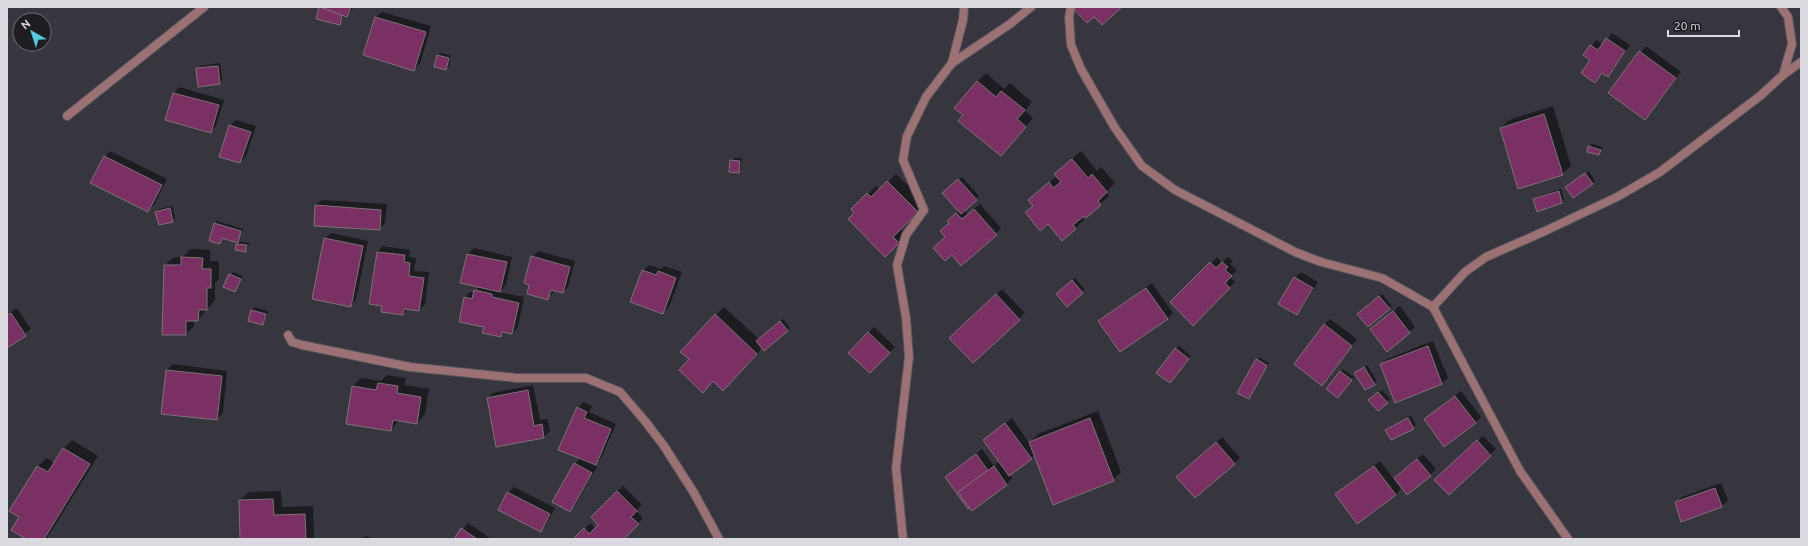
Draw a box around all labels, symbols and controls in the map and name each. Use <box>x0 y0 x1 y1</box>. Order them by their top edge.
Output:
north arrow <box>12 12 52 52</box>
scale bar <box>1668 12 1739 38</box>
text: N <box>19 17 33 31</box>
text: 20 m <box>1674 19 1701 32</box>

